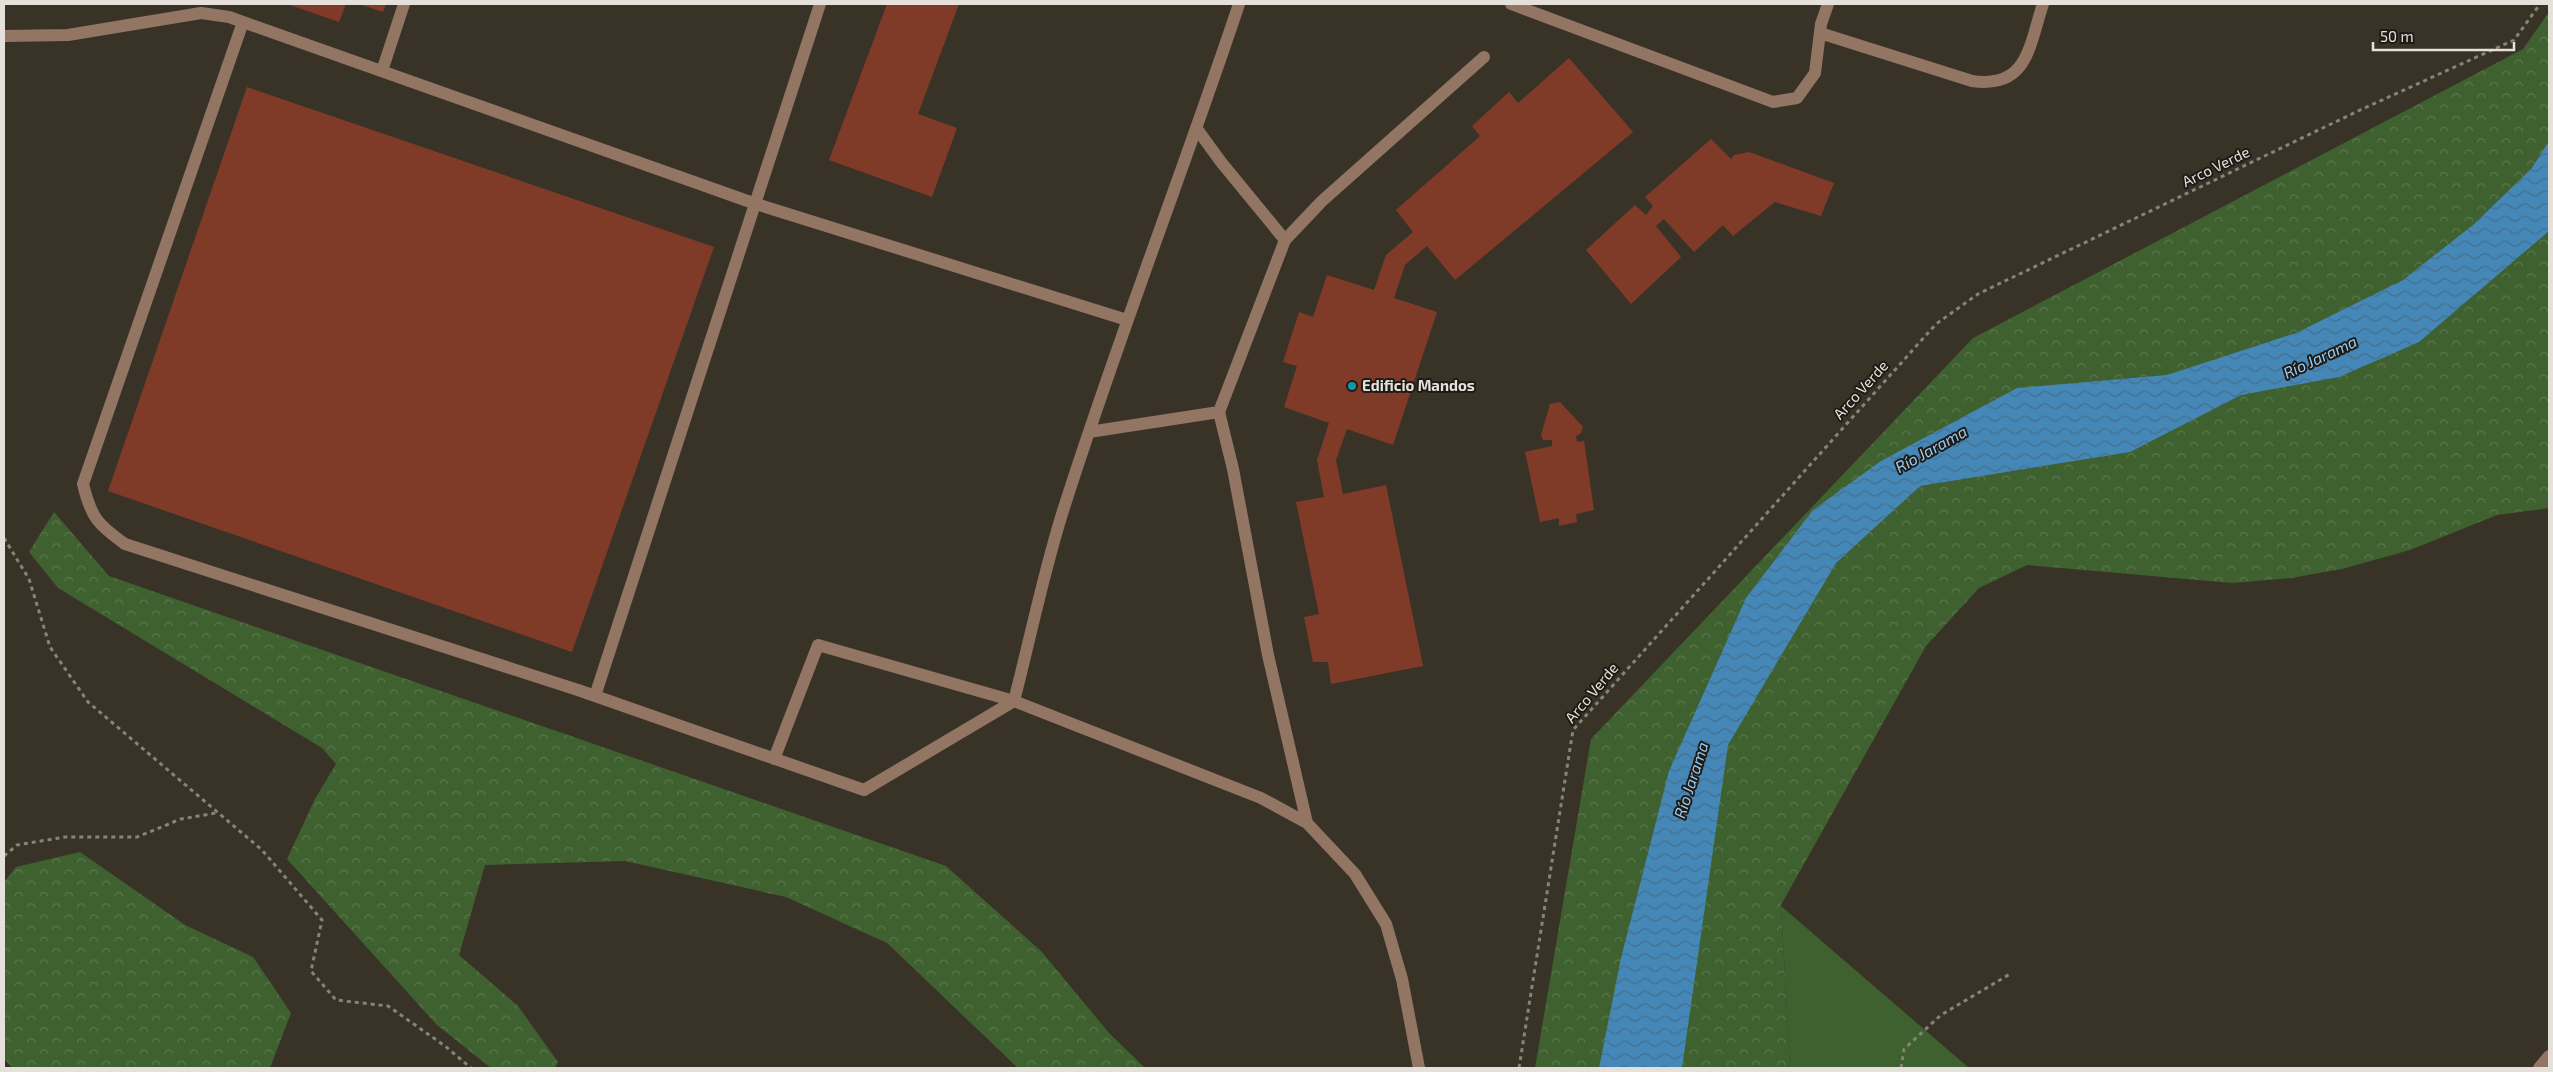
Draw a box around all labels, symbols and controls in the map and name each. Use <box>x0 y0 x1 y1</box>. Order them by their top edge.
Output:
scale bar <box>2373 20 2514 52</box>
text: 50 m <box>2380 27 2414 45</box>
street label: Arco Verde <box>2179 142 2252 190</box>
water label: Río Jarama <box>2280 331 2360 382</box>
street label: Arco Verde <box>1829 356 1891 422</box>
place label: Edificio Mandos <box>1362 376 1475 394</box>
marker: Edificio Mandos <box>1346 380 1358 392</box>
water label: Río Jarama <box>1892 421 1970 476</box>
street label: Arco Verde <box>1561 659 1622 726</box>
water label: Río Jarama <box>1669 739 1712 820</box>

